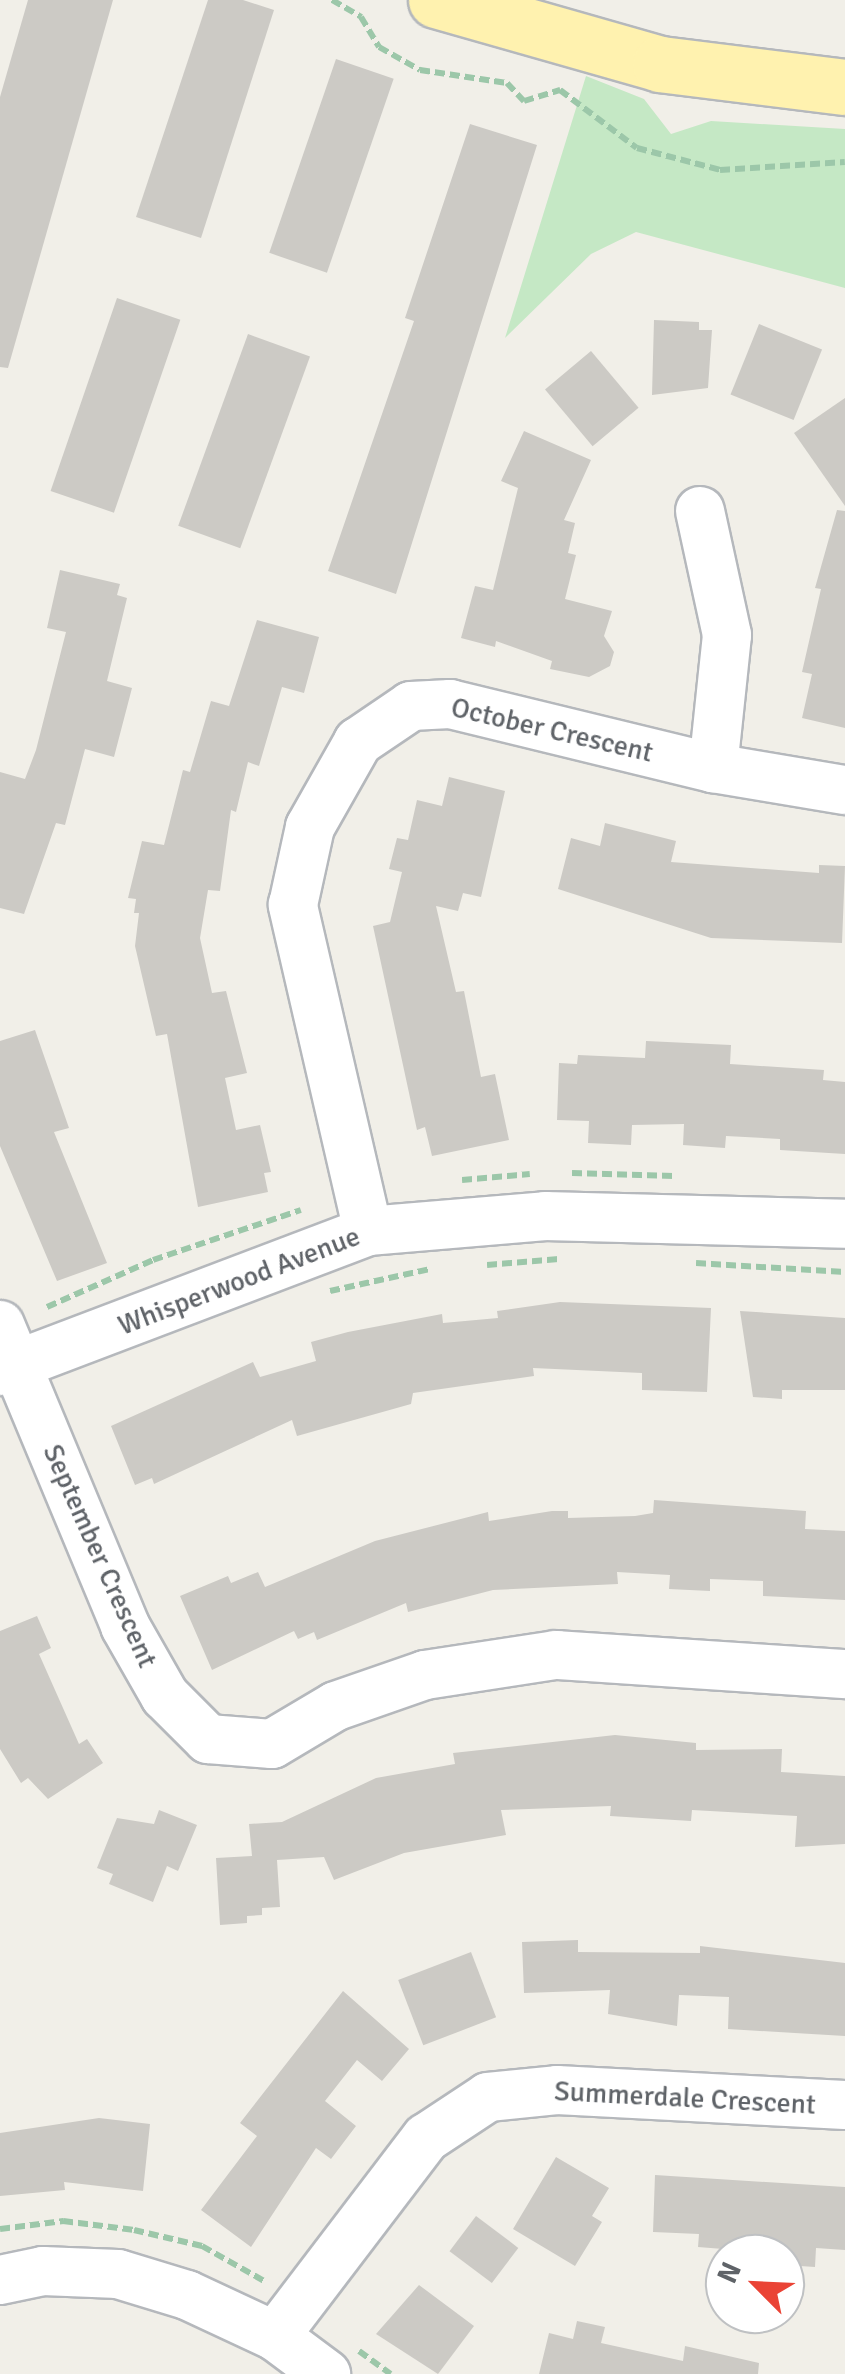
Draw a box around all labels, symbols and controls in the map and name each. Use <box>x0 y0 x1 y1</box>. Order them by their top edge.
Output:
street label: October Crescent <box>448 690 656 770</box>
street label: Whisperwood Avenue <box>113 1219 365 1343</box>
street label: September Crescent <box>36 1439 164 1673</box>
street label: Summerdale Crescent <box>553 2074 817 2122</box>
north arrow <box>705 2234 805 2334</box>
text: N <box>710 2257 749 2288</box>

